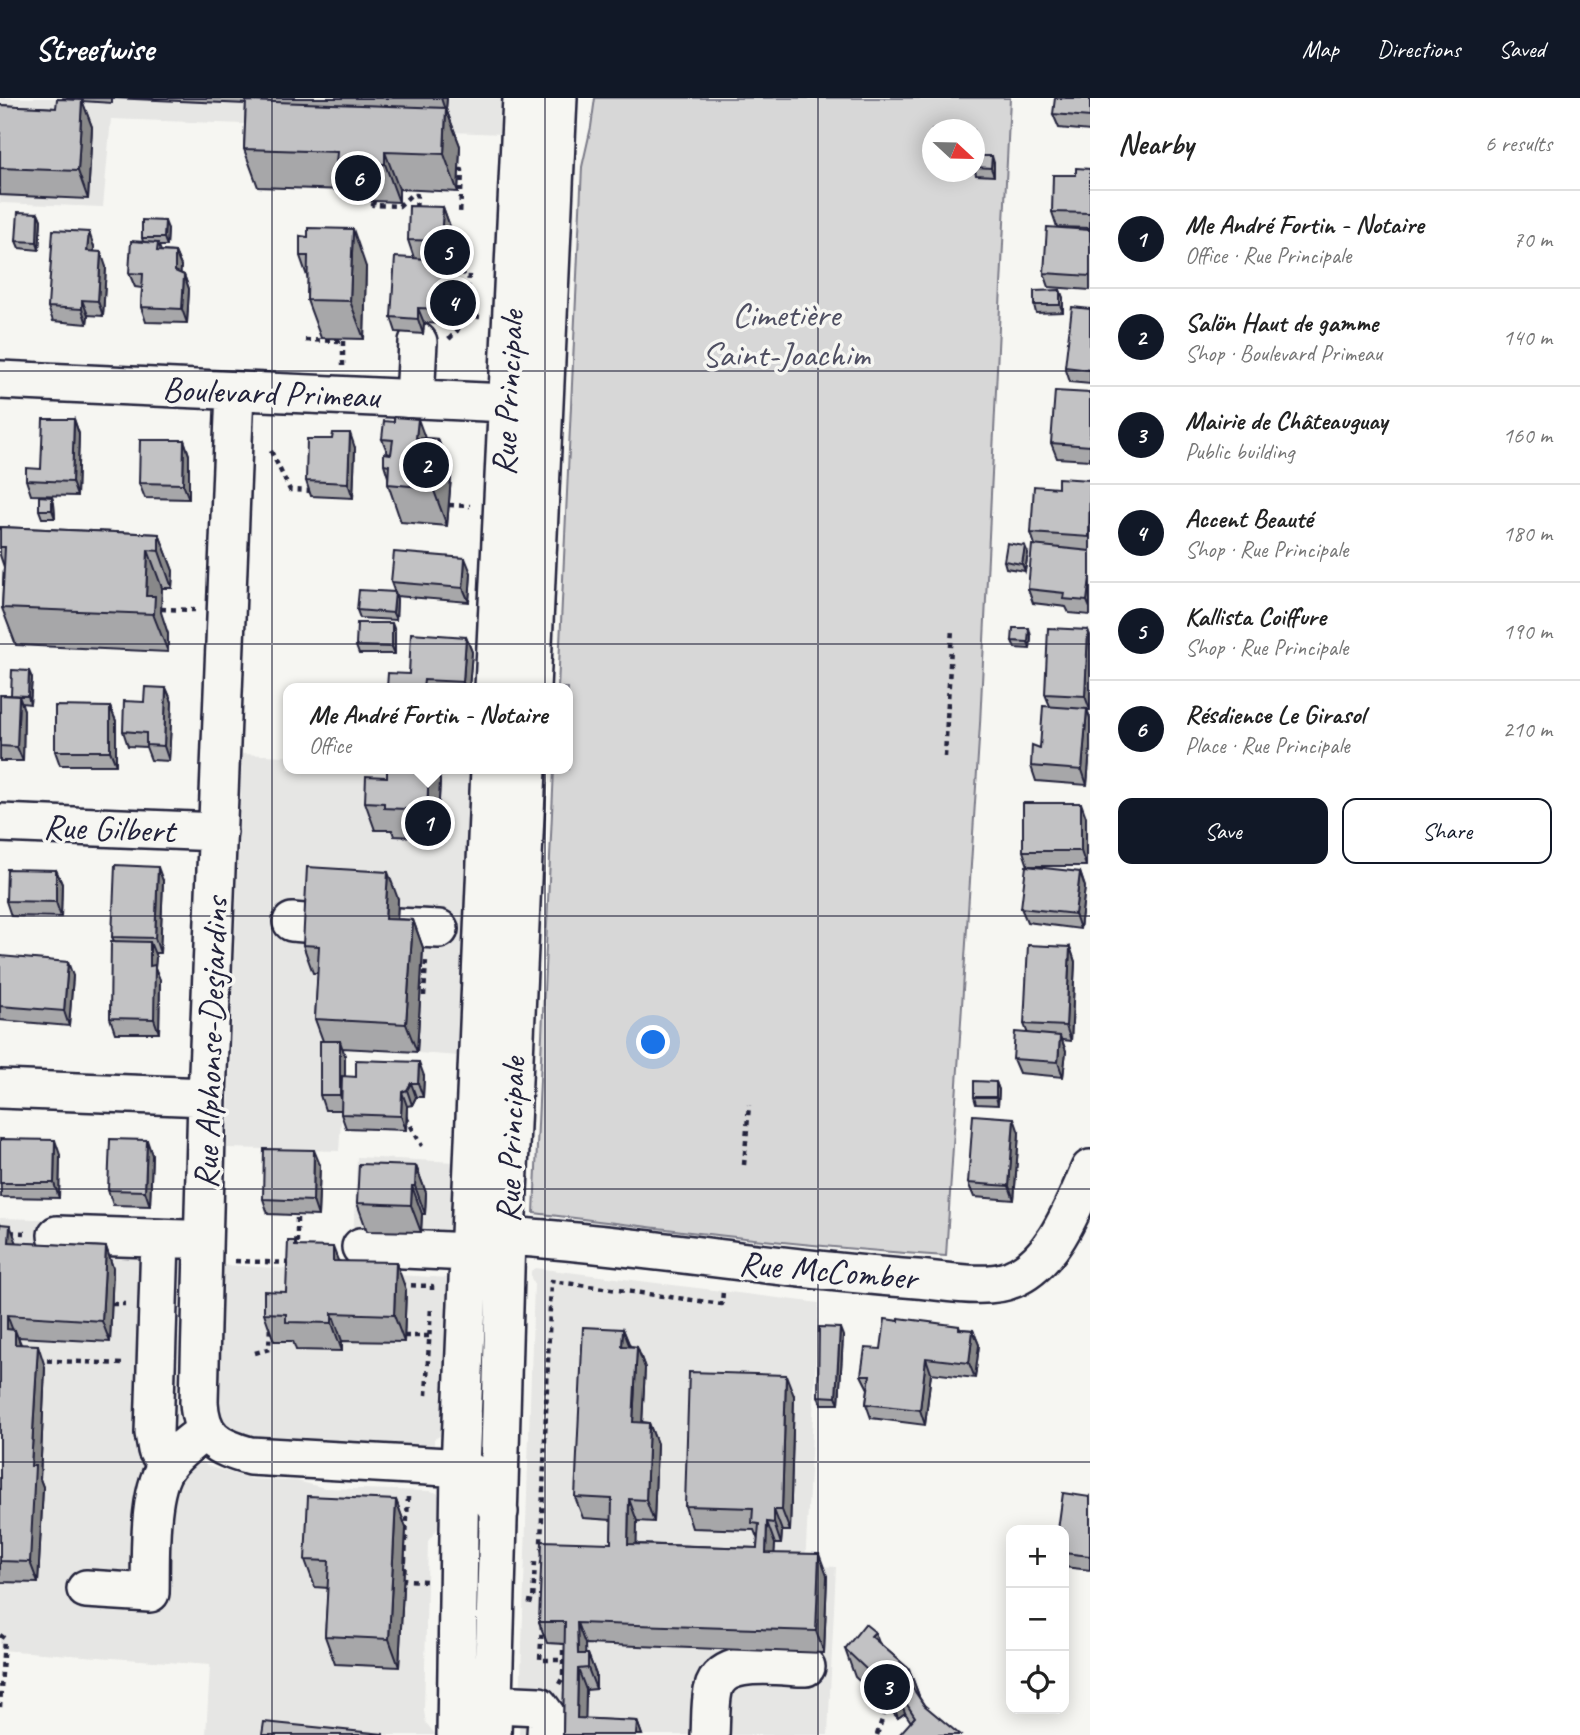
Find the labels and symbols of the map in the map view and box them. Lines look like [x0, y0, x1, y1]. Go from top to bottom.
north arrow [922, 119, 985, 182]
pin: 6 [335, 152, 381, 204]
pin: 5 [424, 226, 470, 278]
pin: 4 [430, 277, 476, 329]
park label: Cimetière Saint-Joachim [702, 292, 872, 377]
street label: Rue Principale [481, 307, 534, 477]
street label: Boulevard Primeau [162, 366, 382, 419]
pin: 2 [403, 439, 449, 491]
pin: 1 [405, 797, 451, 849]
street label: Rue Gilbert [43, 804, 179, 853]
street label: Rue Alphonse-Desjardins [183, 893, 238, 1190]
your location [636, 1025, 670, 1059]
street label: Rue Principale [485, 1054, 536, 1223]
street label: Rue McComber [737, 1240, 922, 1301]
pin: 3 [864, 1661, 910, 1713]

